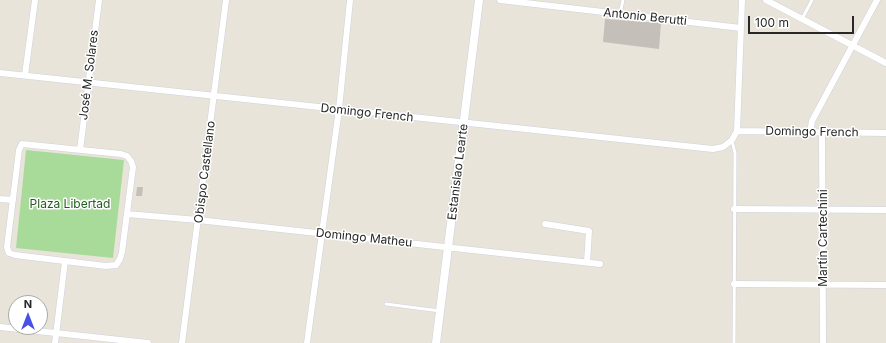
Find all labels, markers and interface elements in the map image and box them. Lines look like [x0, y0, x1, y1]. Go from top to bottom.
street label: Antonio Berutti [603, 5, 687, 29]
scale bar [750, 8, 856, 34]
text: 100 m [755, 15, 789, 30]
street label: José M. Solares [76, 29, 102, 121]
street label: Domingo French [320, 101, 414, 125]
street label: Obispo Castellano [192, 120, 218, 224]
street label: Estanislao Learte [445, 123, 471, 221]
street label: Domingo French [765, 124, 859, 140]
street label: Martín Cartechini [816, 189, 830, 287]
park label: Plaza Libertad [30, 197, 110, 211]
street label: Domingo Matheu [315, 226, 413, 250]
north arrow [8, 295, 48, 335]
text: N [24, 297, 32, 311]

